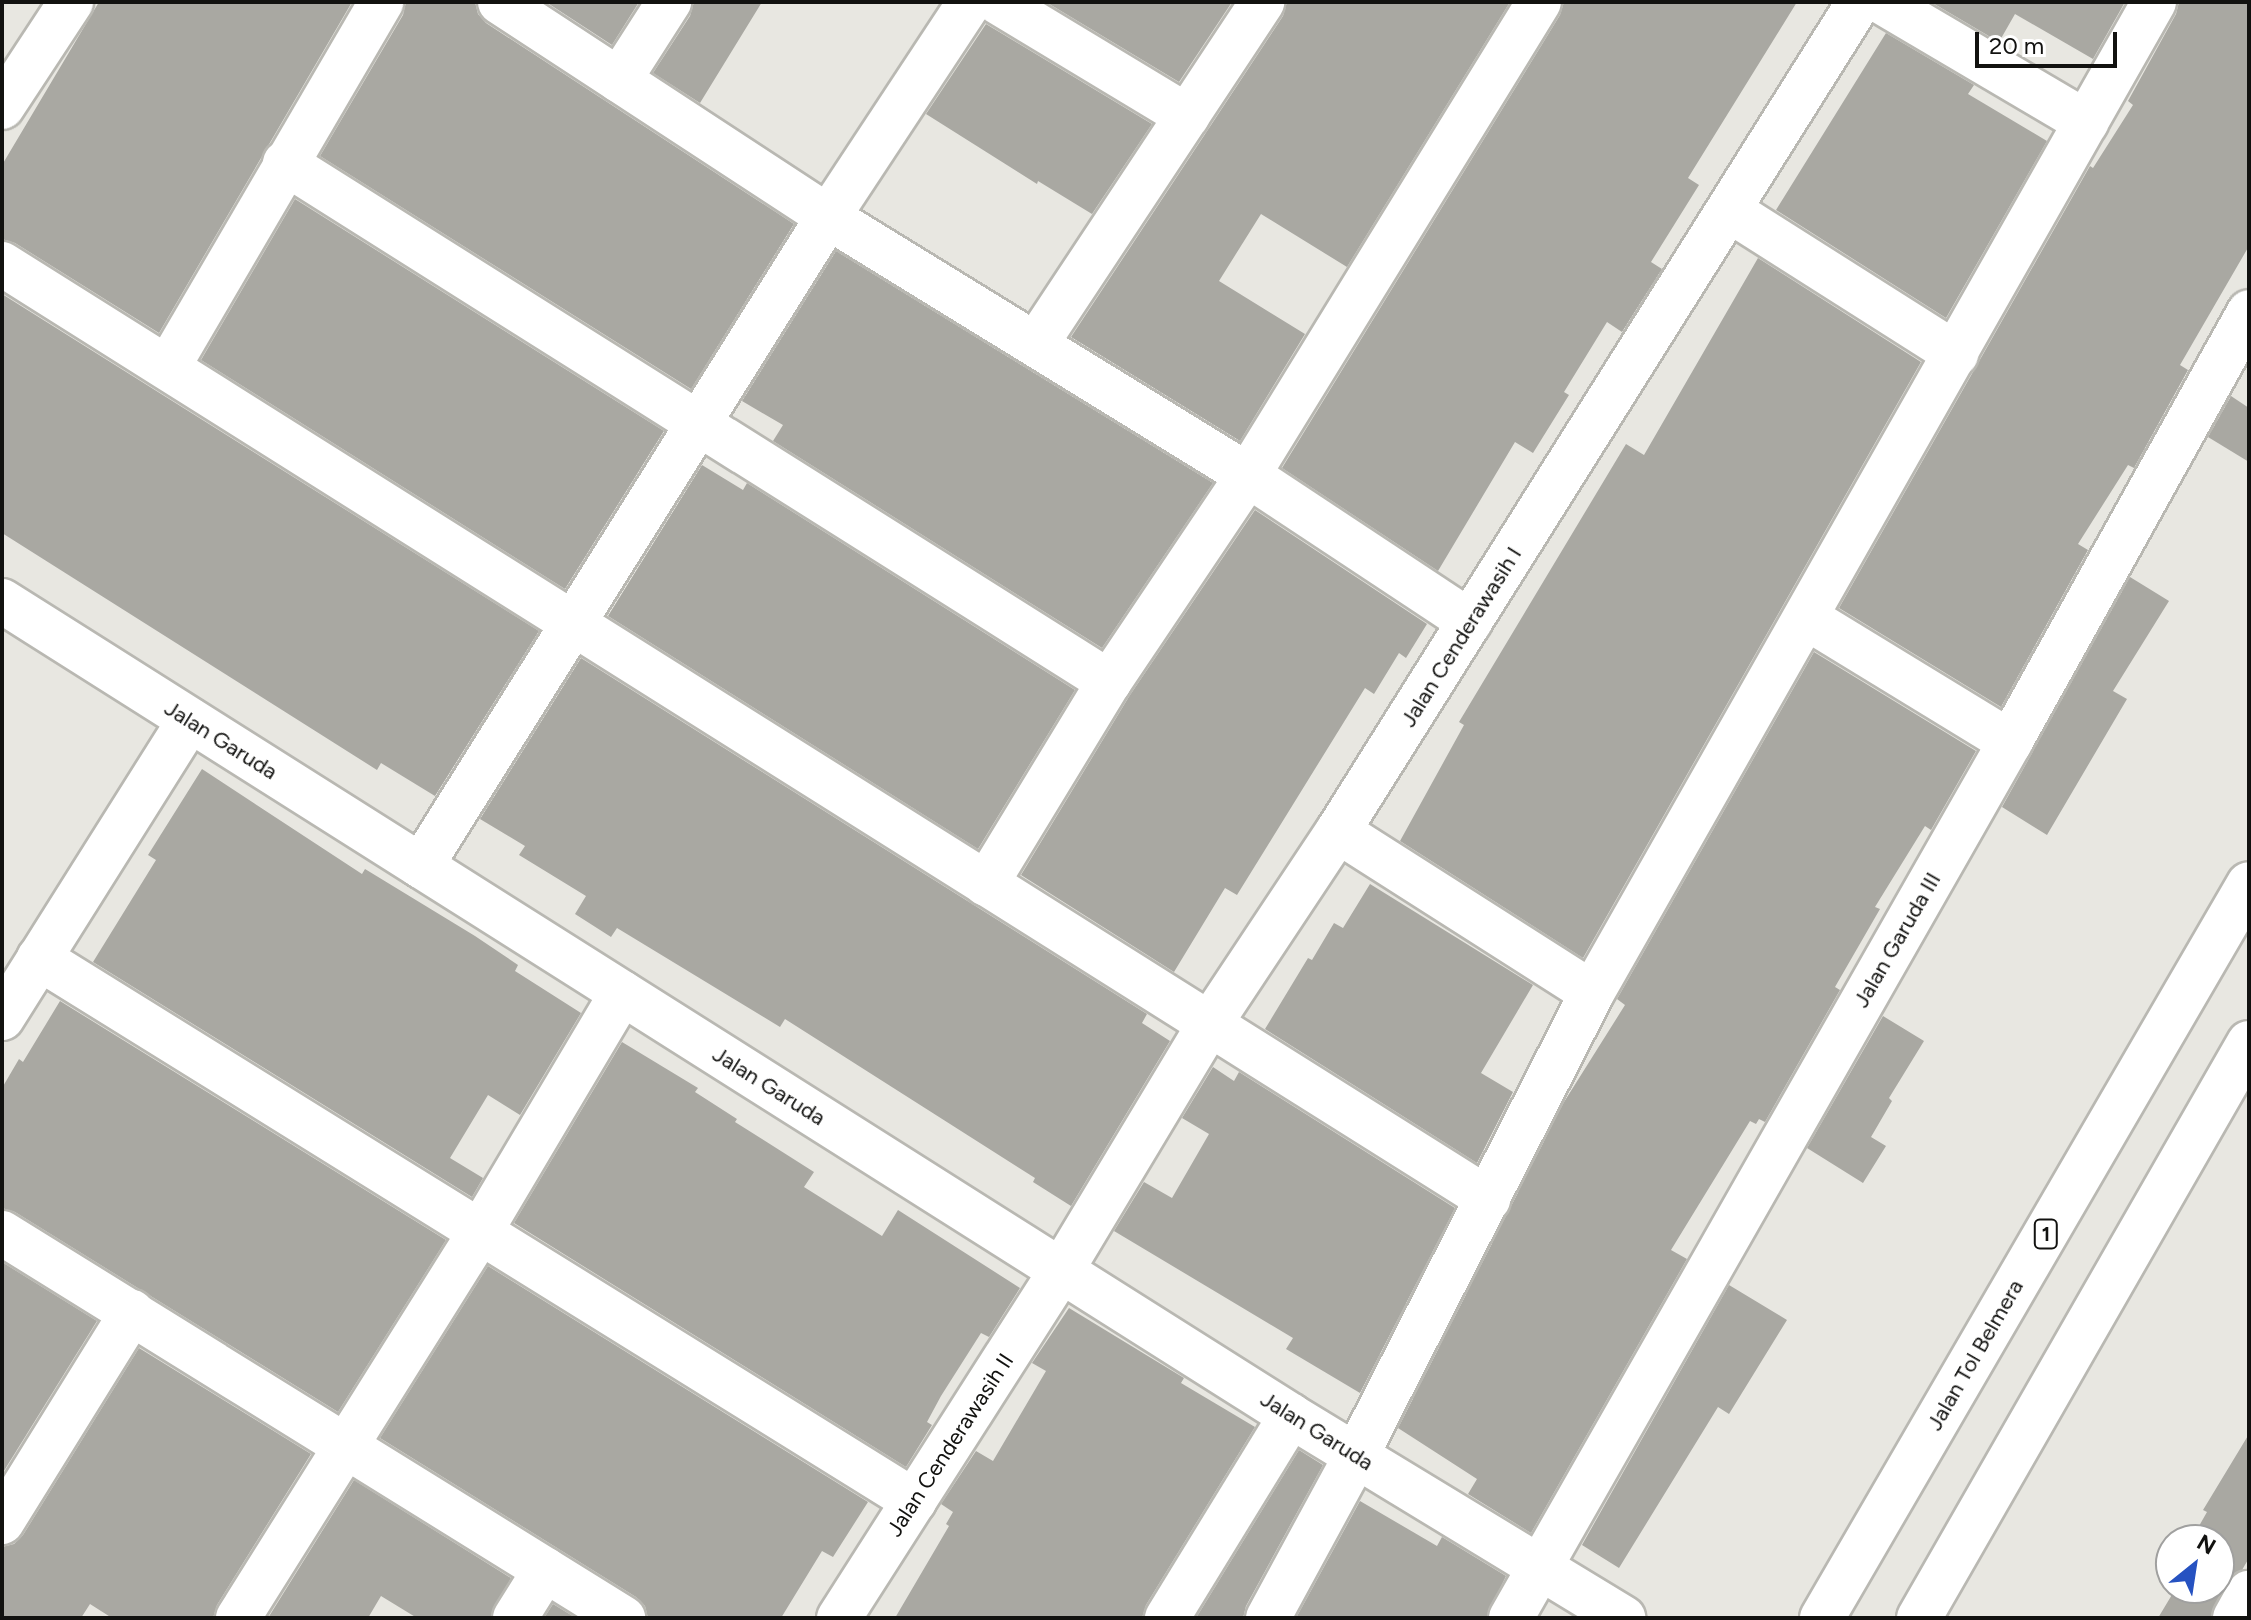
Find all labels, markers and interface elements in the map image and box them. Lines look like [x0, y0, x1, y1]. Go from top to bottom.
scale bar [1979, 16, 2121, 66]
text: 20 m [1989, 31, 2044, 60]
street label: Jalan Cenderawasih I [1395, 542, 1527, 732]
street label: Jalan Garuda [160, 695, 282, 785]
street label: Jalan Garuda III [1848, 868, 1946, 1012]
street label: Jalan Garuda [708, 1041, 830, 1131]
road number: 1 [2032, 1218, 2060, 1250]
street label: Jalan Tol Belmera [1921, 1275, 2029, 1435]
street label: Jalan Cenderawasih II [881, 1348, 1019, 1542]
street label: Jalan Garuda [1256, 1386, 1378, 1476]
north arrow [2155, 1524, 2235, 1604]
text: N [2192, 1529, 2220, 1560]

